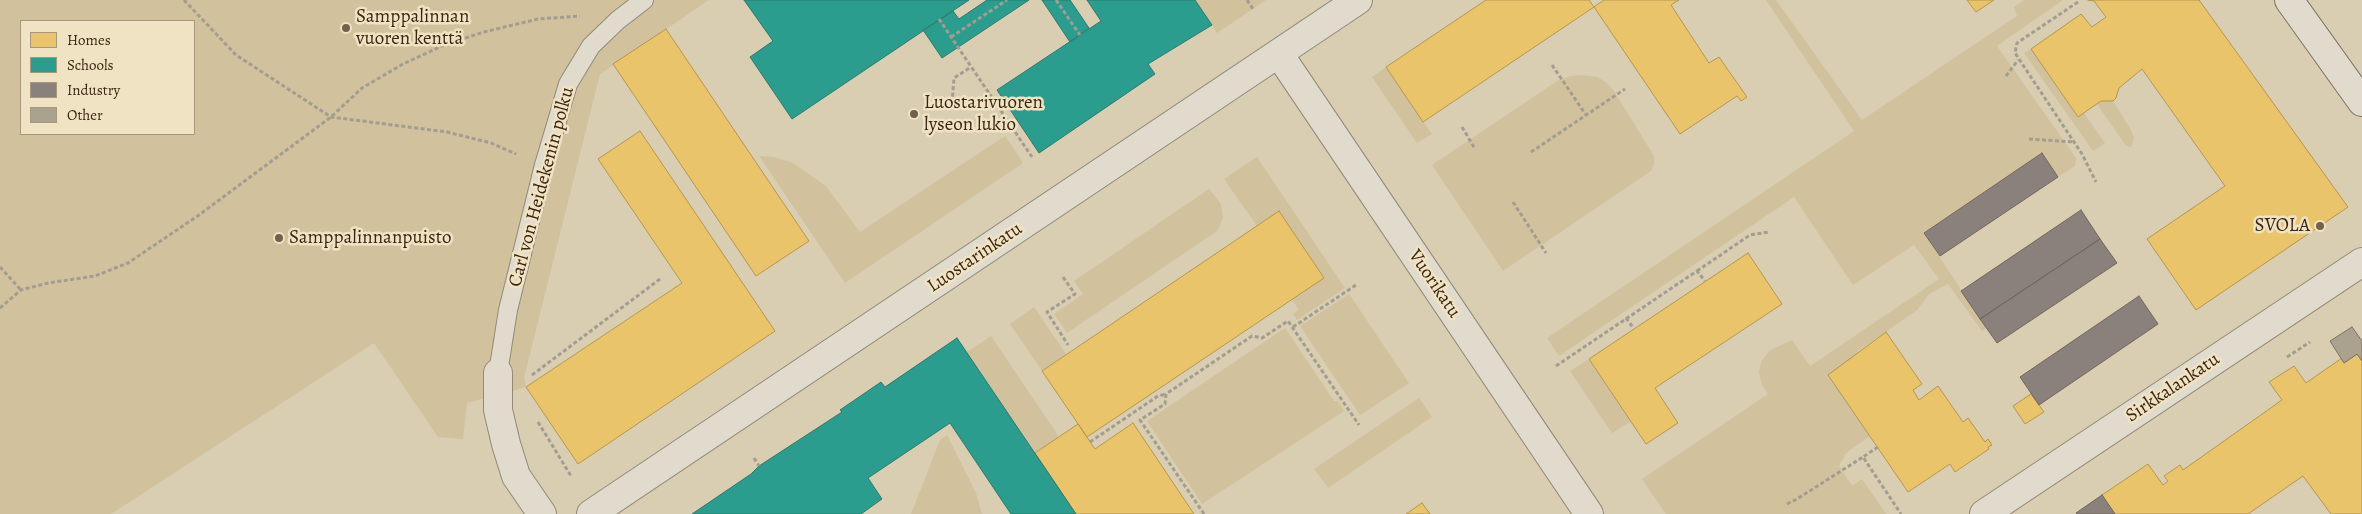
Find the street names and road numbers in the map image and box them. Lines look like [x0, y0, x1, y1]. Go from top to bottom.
street label: Carl von Heidekenin polku [504, 85, 580, 289]
street label: Luostarinkatu [923, 218, 1027, 298]
street label: Vuorikatu [1403, 245, 1465, 323]
street label: Sirkkalankatu [2122, 348, 2224, 428]

